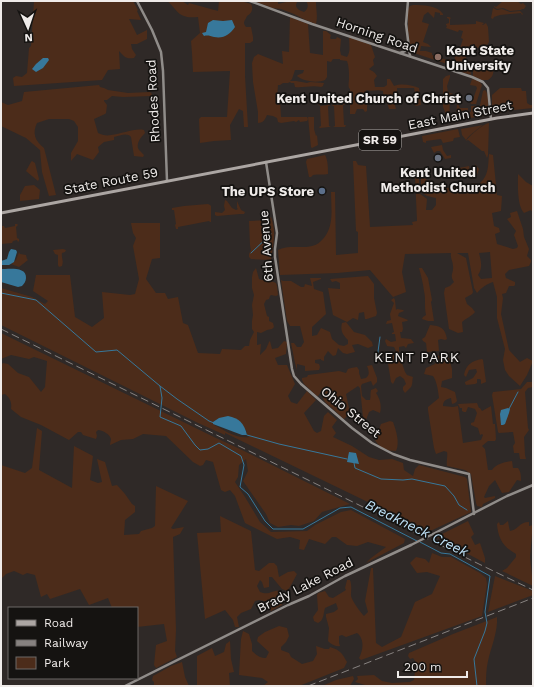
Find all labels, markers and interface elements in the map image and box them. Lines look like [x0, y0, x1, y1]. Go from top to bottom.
north arrow [8, 8, 48, 48]
street label: Horning Road [334, 14, 420, 56]
text: N [24, 31, 33, 44]
place label: Kent State University [446, 43, 515, 73]
marker: Kent State University [433, 52, 443, 62]
street label: Rhodes Road [143, 59, 163, 143]
place label: Kent United Church of Christ [276, 91, 461, 106]
marker: Kent United Church of Christ [464, 93, 474, 103]
street label: East Main Street [407, 97, 514, 132]
road number: SR 59 [359, 130, 401, 150]
marker: Kent United Methodist Church [433, 153, 443, 163]
street label: State Route 59 [63, 165, 159, 197]
place label: Kent United Methodist Church [380, 165, 496, 195]
place label: The UPS Store [221, 184, 314, 199]
marker: The UPS Store [317, 186, 327, 196]
street label: 6th Avenue [256, 210, 276, 282]
district label: KENT PARK [374, 349, 460, 365]
street label: Ohio Street [318, 383, 384, 441]
water label: Breakneck Creek [363, 496, 471, 560]
street label: Brady Lake Road [254, 554, 356, 616]
legend [8, 607, 138, 679]
text: Road [44, 616, 73, 630]
text: Railway [44, 636, 89, 650]
scale bar [398, 653, 467, 679]
text: Park [44, 656, 70, 670]
text: 200 m [404, 660, 441, 674]

